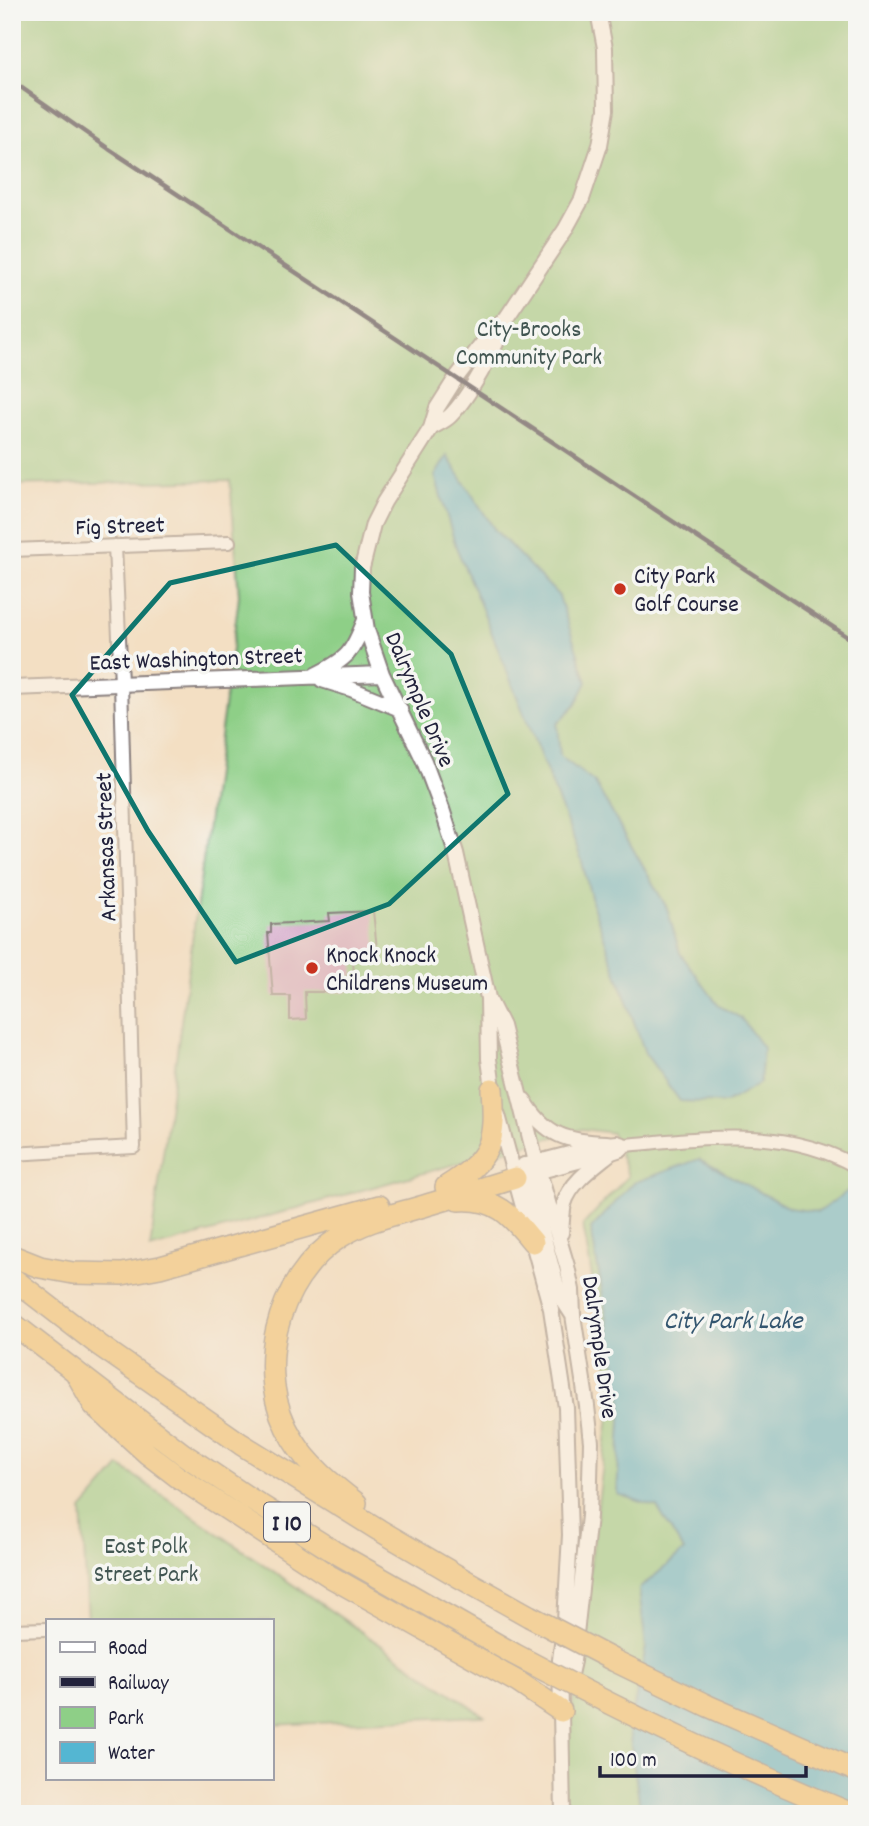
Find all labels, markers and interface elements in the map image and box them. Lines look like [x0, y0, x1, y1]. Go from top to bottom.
park label: City-Brooks Community Park [456, 314, 602, 376]
street label: Fig Street [75, 509, 166, 547]
place label: City Park Golf Course [634, 561, 739, 623]
marker: City Park Golf Course [612, 581, 628, 597]
street label: Dalrymple Drive [375, 627, 462, 773]
street label: East Washington Street [89, 640, 303, 682]
street label: Arkansas Street [88, 771, 128, 922]
place label: Knock Knock Childrens Museum [326, 940, 488, 1002]
marker: Knock Knock Childrens Museum [304, 960, 320, 976]
street label: Dalrymple Drive [571, 1274, 625, 1421]
water label: City Park Lake [664, 1304, 804, 1341]
road number: I 10 [264, 1502, 310, 1541]
park label: East Polk Street Park [94, 1531, 198, 1593]
legend [46, 1619, 273, 1780]
text: Road [108, 1635, 147, 1665]
text: Railway [108, 1670, 169, 1700]
text: Park [108, 1705, 144, 1735]
scale bar [600, 1735, 806, 1779]
text: Water [108, 1740, 155, 1770]
text: 100 m [610, 1747, 657, 1777]

